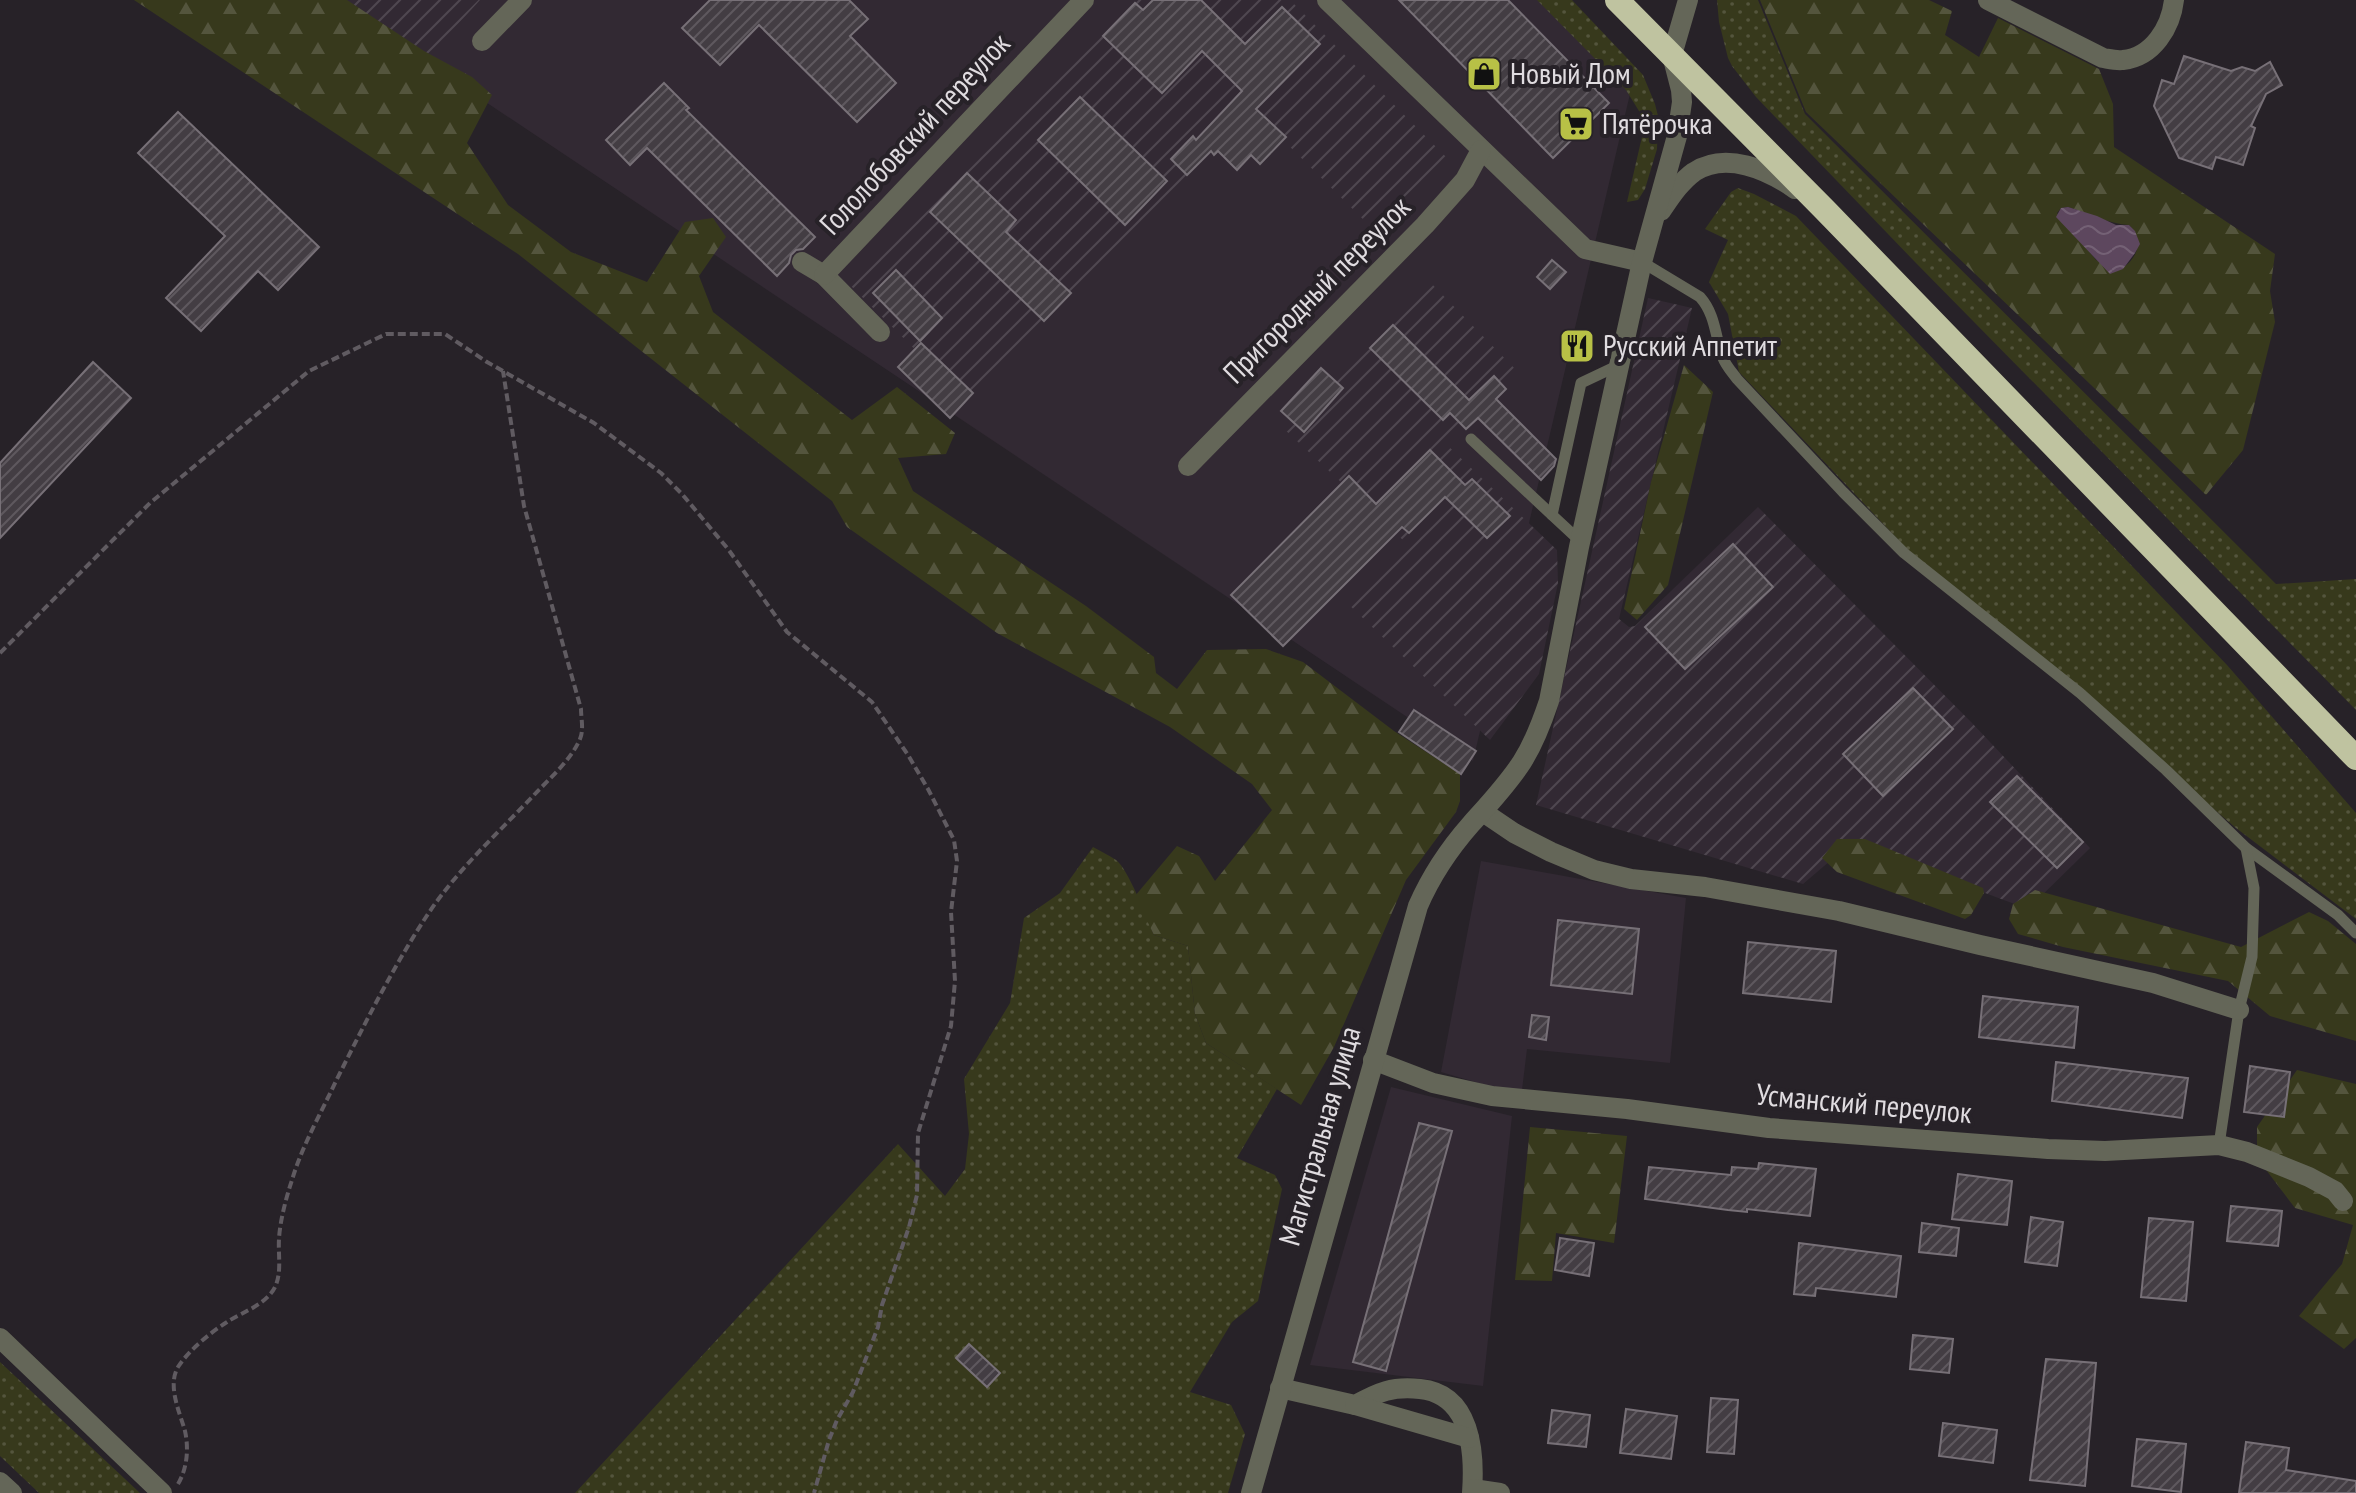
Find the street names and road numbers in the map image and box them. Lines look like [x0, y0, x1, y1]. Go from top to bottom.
street label: Гололобовский переулок [810, 23, 1018, 242]
street label: Пригородный переулок [1214, 187, 1418, 391]
street label: Магистральная улица [1269, 1022, 1368, 1250]
street label: Усманский переулок [1755, 1074, 1974, 1131]

